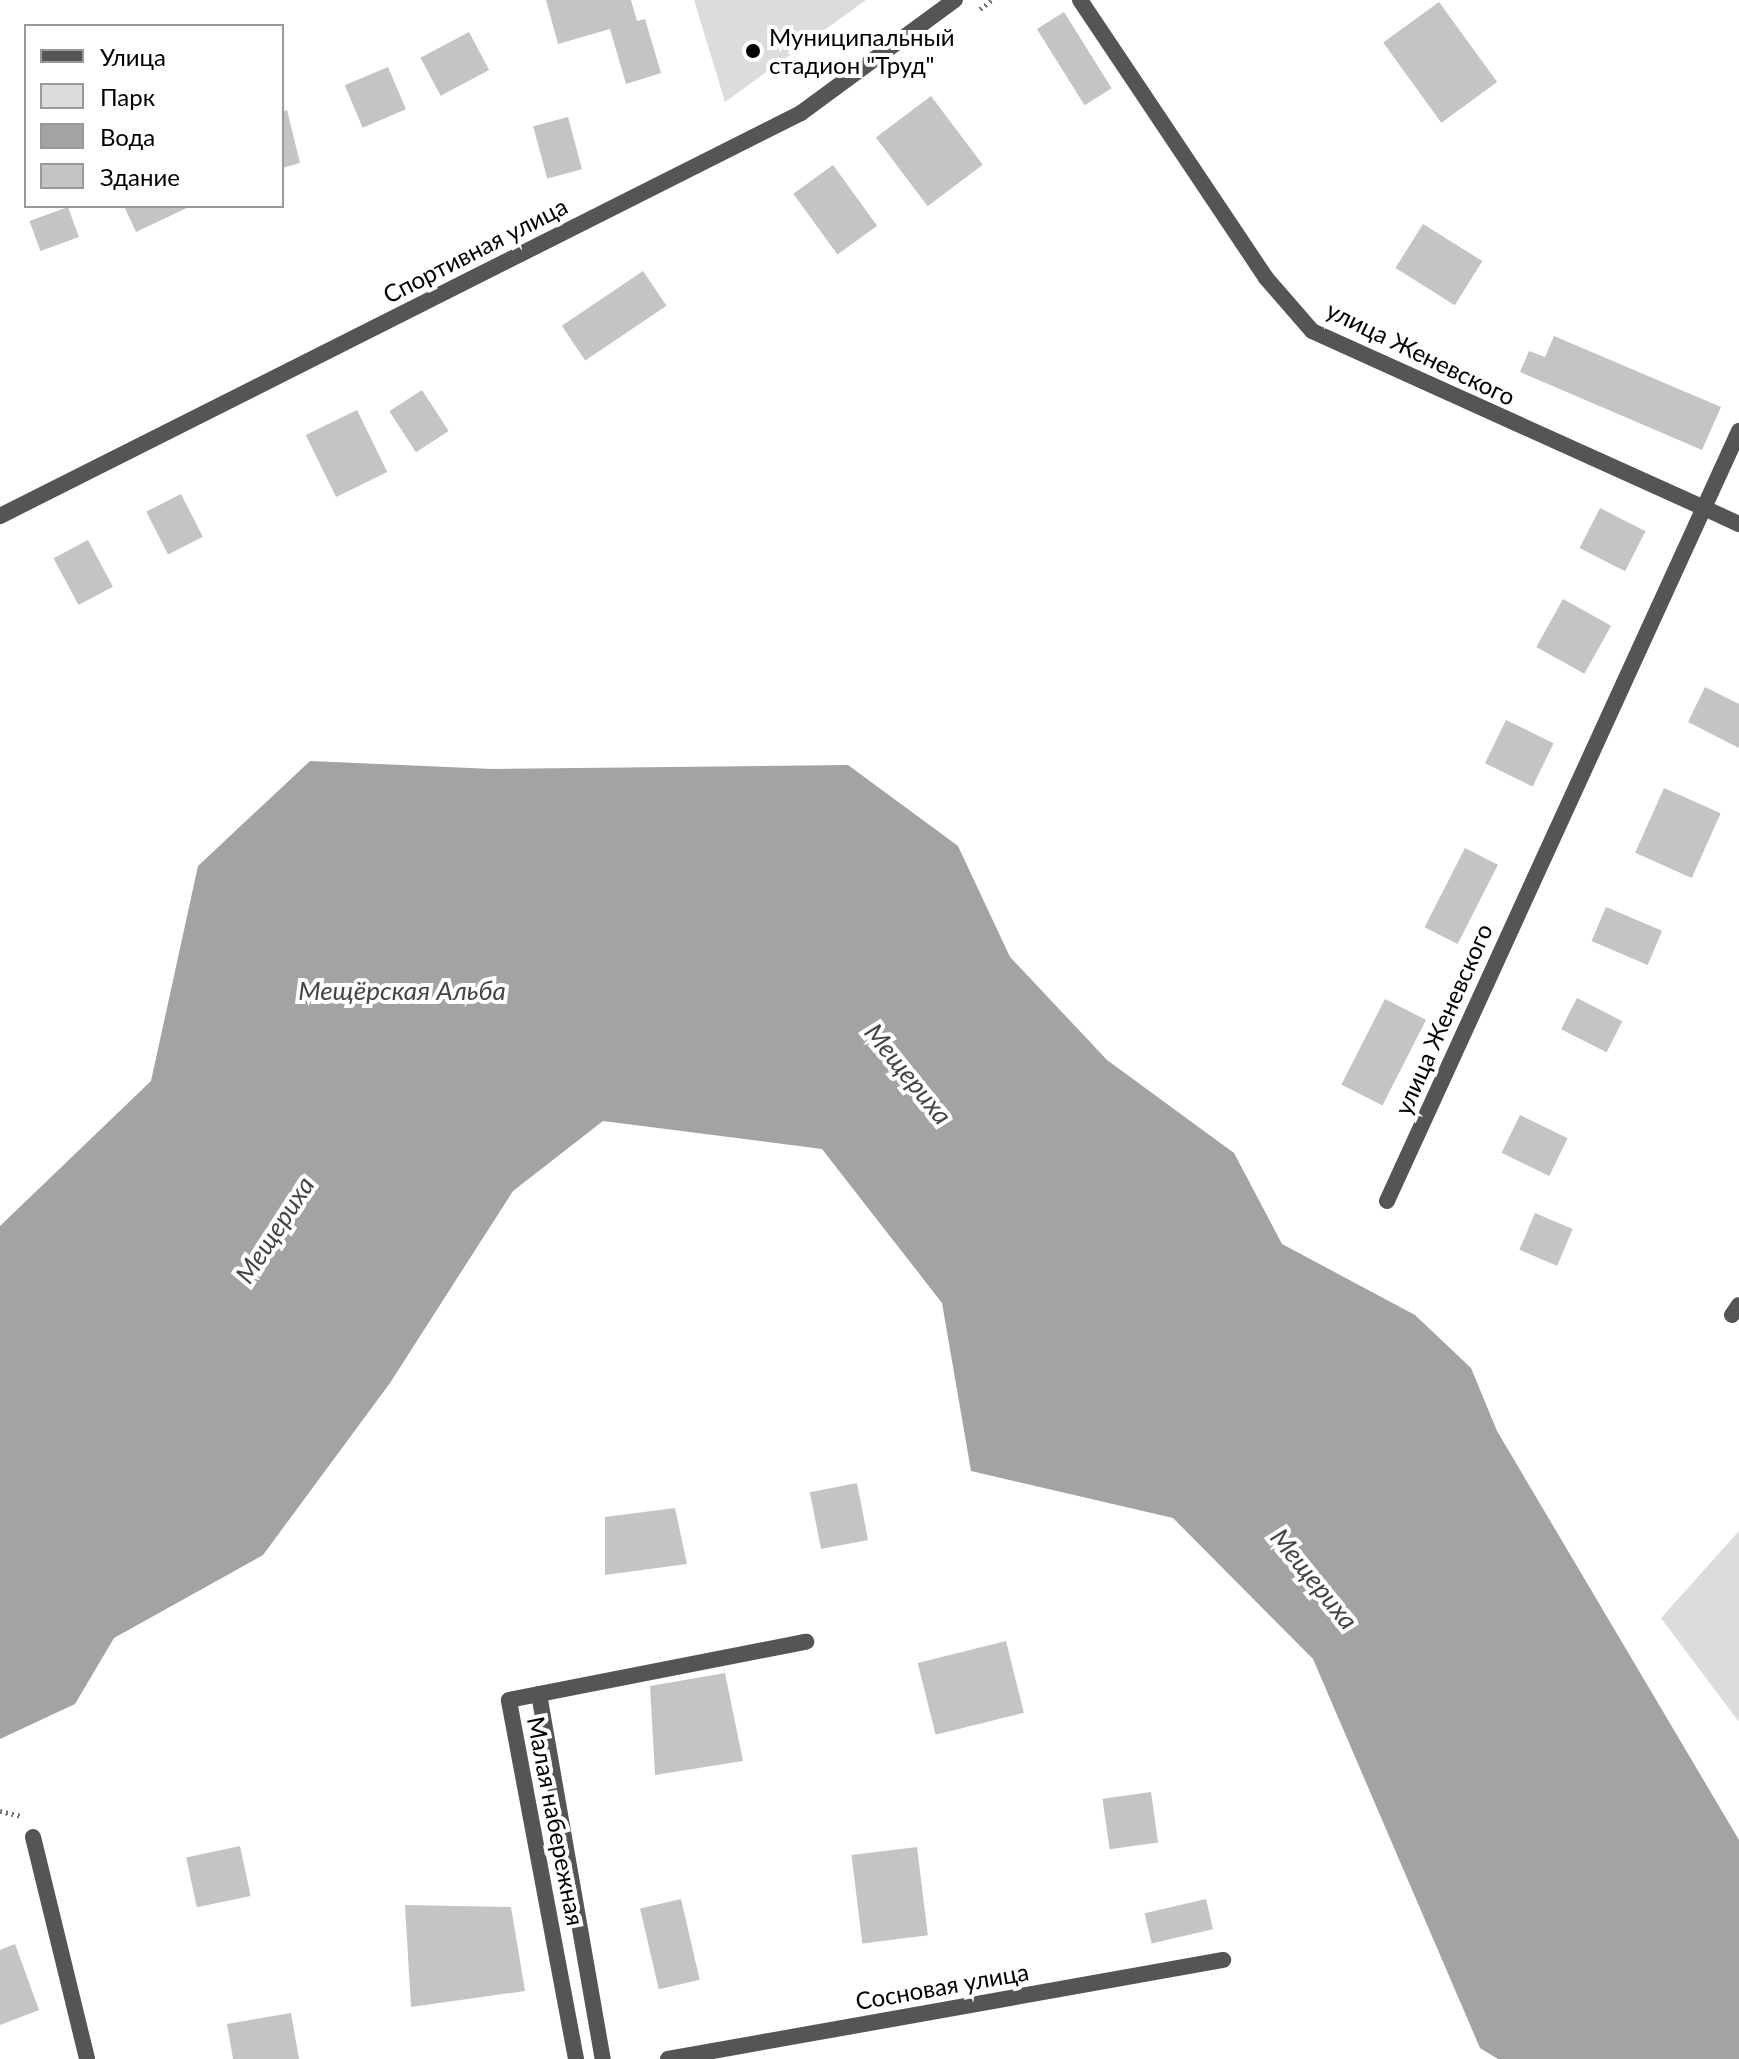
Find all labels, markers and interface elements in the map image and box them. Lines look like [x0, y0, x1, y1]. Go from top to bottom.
place label: Муниципальный стадион "Труд" [769, 23, 955, 79]
legend [24, 24, 284, 208]
text: Улица [100, 42, 166, 71]
marker: Муниципальный стадион "Труд" [744, 42, 762, 60]
text: Парк [100, 82, 155, 111]
text: Вода [100, 122, 155, 151]
text: Здание [100, 162, 180, 191]
street label: Спортивная улица [378, 191, 572, 309]
street label: улица Женевского [1322, 295, 1520, 411]
street label: улица Женевского [1388, 919, 1498, 1119]
water label: Мещёрская Альба [298, 975, 506, 1007]
water label: Мещериха [858, 1017, 958, 1131]
water label: Мещериха [229, 1171, 321, 1289]
water label: Мещериха [1264, 1522, 1364, 1636]
street label: Малая набережная [522, 1714, 590, 1928]
street label: Сосновая улица [853, 1957, 1031, 2015]

